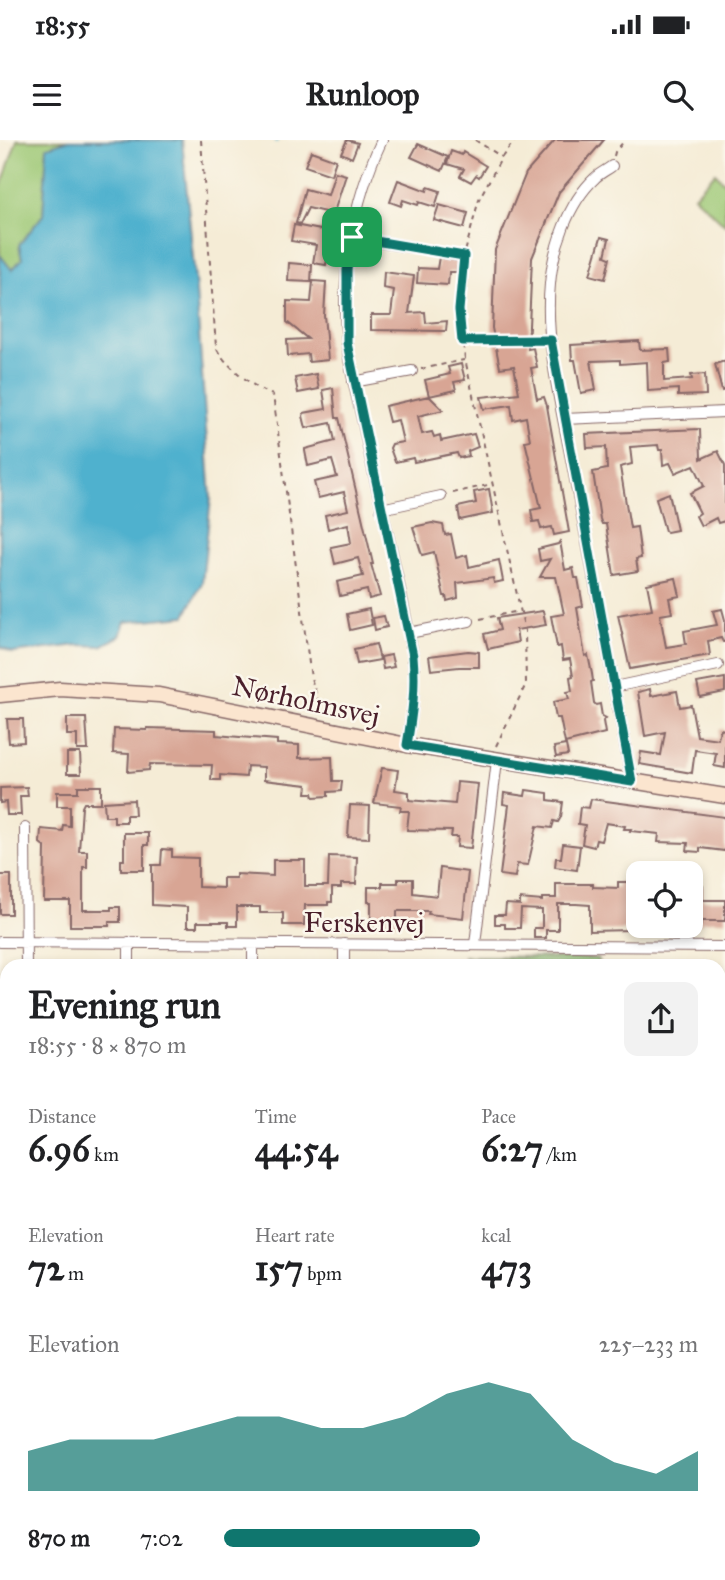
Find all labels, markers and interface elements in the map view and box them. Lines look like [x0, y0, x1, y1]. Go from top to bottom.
text: 18:55 [35, 9, 90, 41]
text: Runloop [306, 75, 419, 114]
icon: menu [28, 76, 66, 114]
icon: search [659, 76, 697, 114]
pin [322, 207, 382, 267]
icon: arrive [333, 218, 371, 256]
street label: Nørholmsvej [229, 668, 383, 733]
map controls [626, 861, 703, 938]
button: locate [626, 861, 703, 938]
street label: Ferskenvej [304, 905, 424, 940]
text: Evening run [28, 982, 221, 1028]
button: share [624, 982, 698, 1056]
text: 18:55 · 8 × 870 m [28, 1031, 186, 1059]
text: Distance [28, 1105, 96, 1128]
text: Time [255, 1105, 297, 1128]
text: Pace [481, 1105, 516, 1128]
text: 6.96 [28, 1128, 90, 1171]
text: 44:54 [255, 1128, 337, 1171]
text: 6:27 [481, 1128, 543, 1171]
text: km [90, 1143, 119, 1166]
text: /km [543, 1143, 577, 1166]
text: Elevation [28, 1224, 103, 1247]
text: Heart rate [255, 1224, 335, 1247]
text: kcal [481, 1224, 511, 1247]
text: 72 [28, 1247, 64, 1290]
text: 157 [255, 1247, 303, 1290]
text: 473 [481, 1247, 532, 1290]
text: m [64, 1262, 84, 1285]
text: bpm [303, 1262, 342, 1285]
text: Elevation [28, 1330, 119, 1358]
text: 225–233 m [599, 1330, 698, 1358]
text: 870 m [28, 1524, 90, 1552]
text: 7:02 [140, 1524, 183, 1552]

